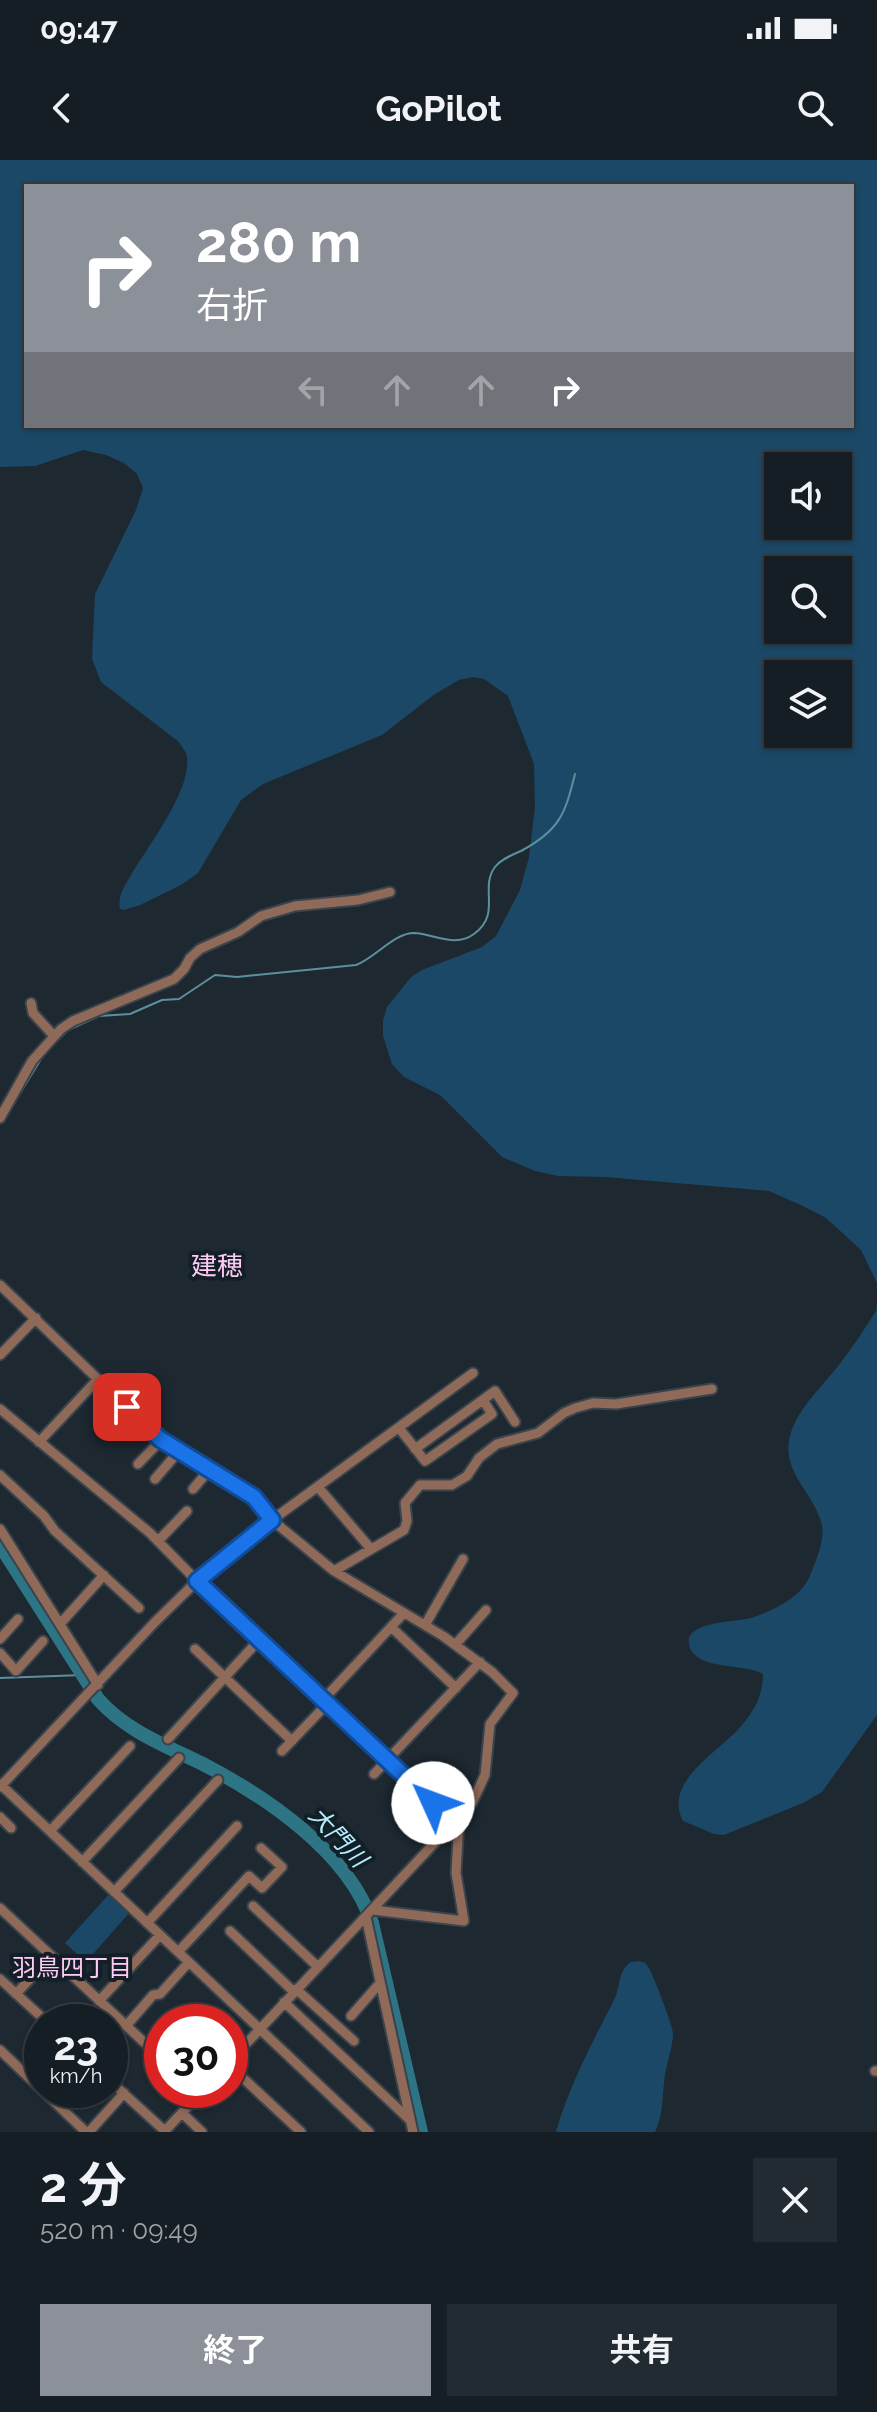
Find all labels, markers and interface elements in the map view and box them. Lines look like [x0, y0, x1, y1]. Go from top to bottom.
text: 09:47 [40, 11, 117, 46]
icon: back [40, 86, 84, 130]
icon: search [793, 86, 837, 130]
text: GoPilot [376, 87, 501, 129]
text: 280 m [196, 209, 361, 275]
icon: right [64, 216, 168, 320]
text: 右折 [196, 284, 268, 326]
icon: left [291, 368, 335, 412]
icon: ahead [375, 368, 419, 412]
icon: ahead [459, 368, 503, 412]
icon: right [543, 368, 587, 412]
map controls [764, 452, 852, 748]
button: sound [764, 452, 852, 540]
button: search [764, 556, 852, 644]
button: layers [764, 660, 852, 748]
district label: 建穂 [191, 1251, 243, 1281]
pin [93, 1373, 161, 1441]
icon: arrive [105, 1385, 149, 1429]
position arrow [391, 1761, 475, 1845]
water label: 大門川 [303, 1800, 376, 1875]
district label: 羽鳥四丁目 [12, 1953, 132, 1982]
speed limit sign: 30 [144, 2004, 248, 2108]
text: 23 [54, 2022, 98, 2069]
text: km/h [50, 2064, 102, 2088]
text: 2 分 [40, 2157, 127, 2213]
button: close [753, 2158, 837, 2242]
text: 520 m · 09:49 [40, 2215, 198, 2245]
button: 終了 [40, 2304, 431, 2396]
button: 共有 [447, 2304, 837, 2396]

